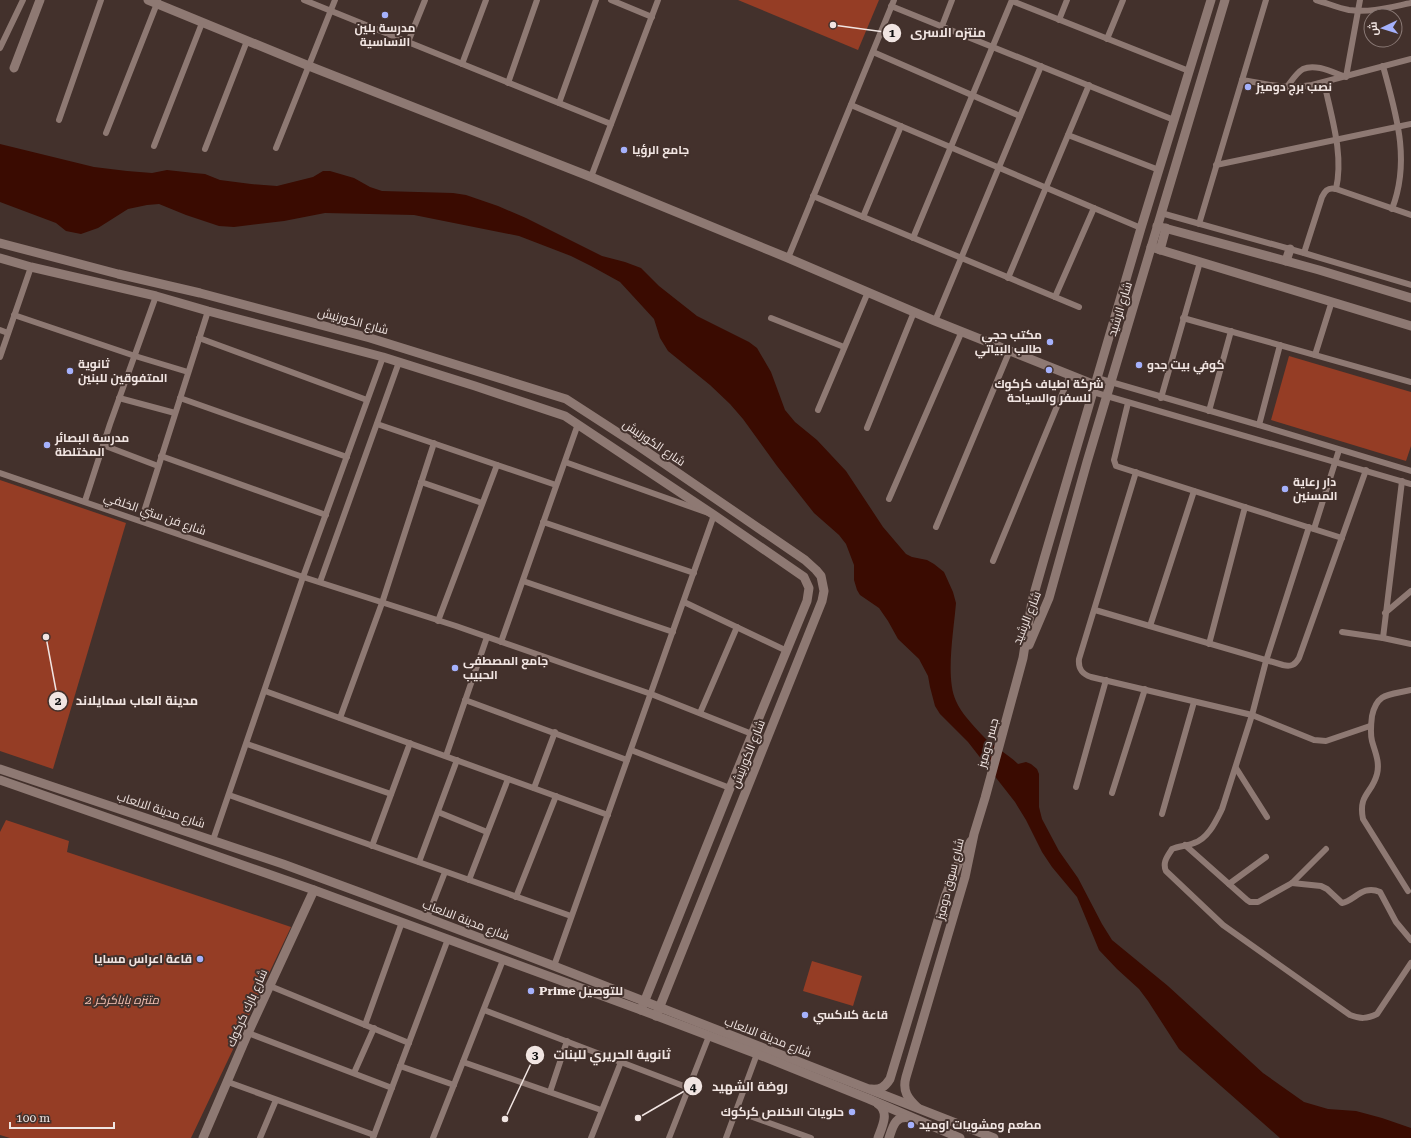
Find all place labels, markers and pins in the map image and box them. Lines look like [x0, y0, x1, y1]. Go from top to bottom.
marker: مدرسة بلين الاساسية [380, 10, 390, 20]
callout: منتزه الاسرى [882, 20, 993, 45]
place label: مدرسة بلين الاساسية [355, 21, 416, 49]
place label: نصب برج دوميز [1255, 80, 1332, 96]
marker: نصب برج دوميز [1243, 82, 1253, 92]
place label: جامع الرؤيا [632, 143, 689, 159]
marker: جامع الرؤيا [619, 145, 629, 155]
place label: مكتب حجي طالب البياتي [975, 328, 1042, 359]
marker: مكتب حجي طالب البياتي [1045, 337, 1055, 347]
place label: ثانوية المتفوقين للبنين [78, 357, 168, 386]
place label: كوفي بيت جدو [1147, 358, 1224, 375]
marker: كوفي بيت جدو [1134, 360, 1144, 370]
marker: شركة اطياف كركوك للسفر والسياحة [1044, 365, 1054, 375]
marker: ثانوية المتفوقين للبنين [65, 366, 75, 376]
place label: شركة اطياف كركوك للسفر والسياحة [994, 377, 1104, 406]
place label: مدرسة البصائر المختلطة [54, 431, 129, 459]
marker: مدرسة البصائر المختلطة [42, 440, 52, 450]
place label: دار رعاية المسنين [1293, 475, 1338, 504]
marker: دار رعاية المسنين [1280, 484, 1290, 494]
place label: جامع المصطفى الحبيب [463, 654, 548, 682]
marker: جامع المصطفى الحبيب [450, 663, 460, 673]
callout: مدينة العاب سمايلاند [48, 688, 206, 713]
place label: قاعة اعراس مسايا [94, 952, 192, 967]
marker: قاعة اعراس مسايا [195, 954, 205, 964]
place label: Prime للتوصيل [539, 984, 623, 999]
marker: Prime للتوصيل [526, 986, 536, 996]
place label: قاعة كلاكسي [813, 1008, 888, 1025]
marker: قاعة كلاكسي [800, 1010, 810, 1020]
callout: ثانوية الحريري للبنات [525, 1042, 679, 1067]
callout: روضة الشهيد [683, 1074, 796, 1099]
place label: حلويات الاخلاص كركوك [721, 1105, 844, 1120]
marker: حلويات الاخلاص كركوك [847, 1107, 857, 1117]
place label: مطعم ومشويات اوميد [919, 1118, 1042, 1133]
marker: مطعم ومشويات اوميد [906, 1120, 916, 1130]

